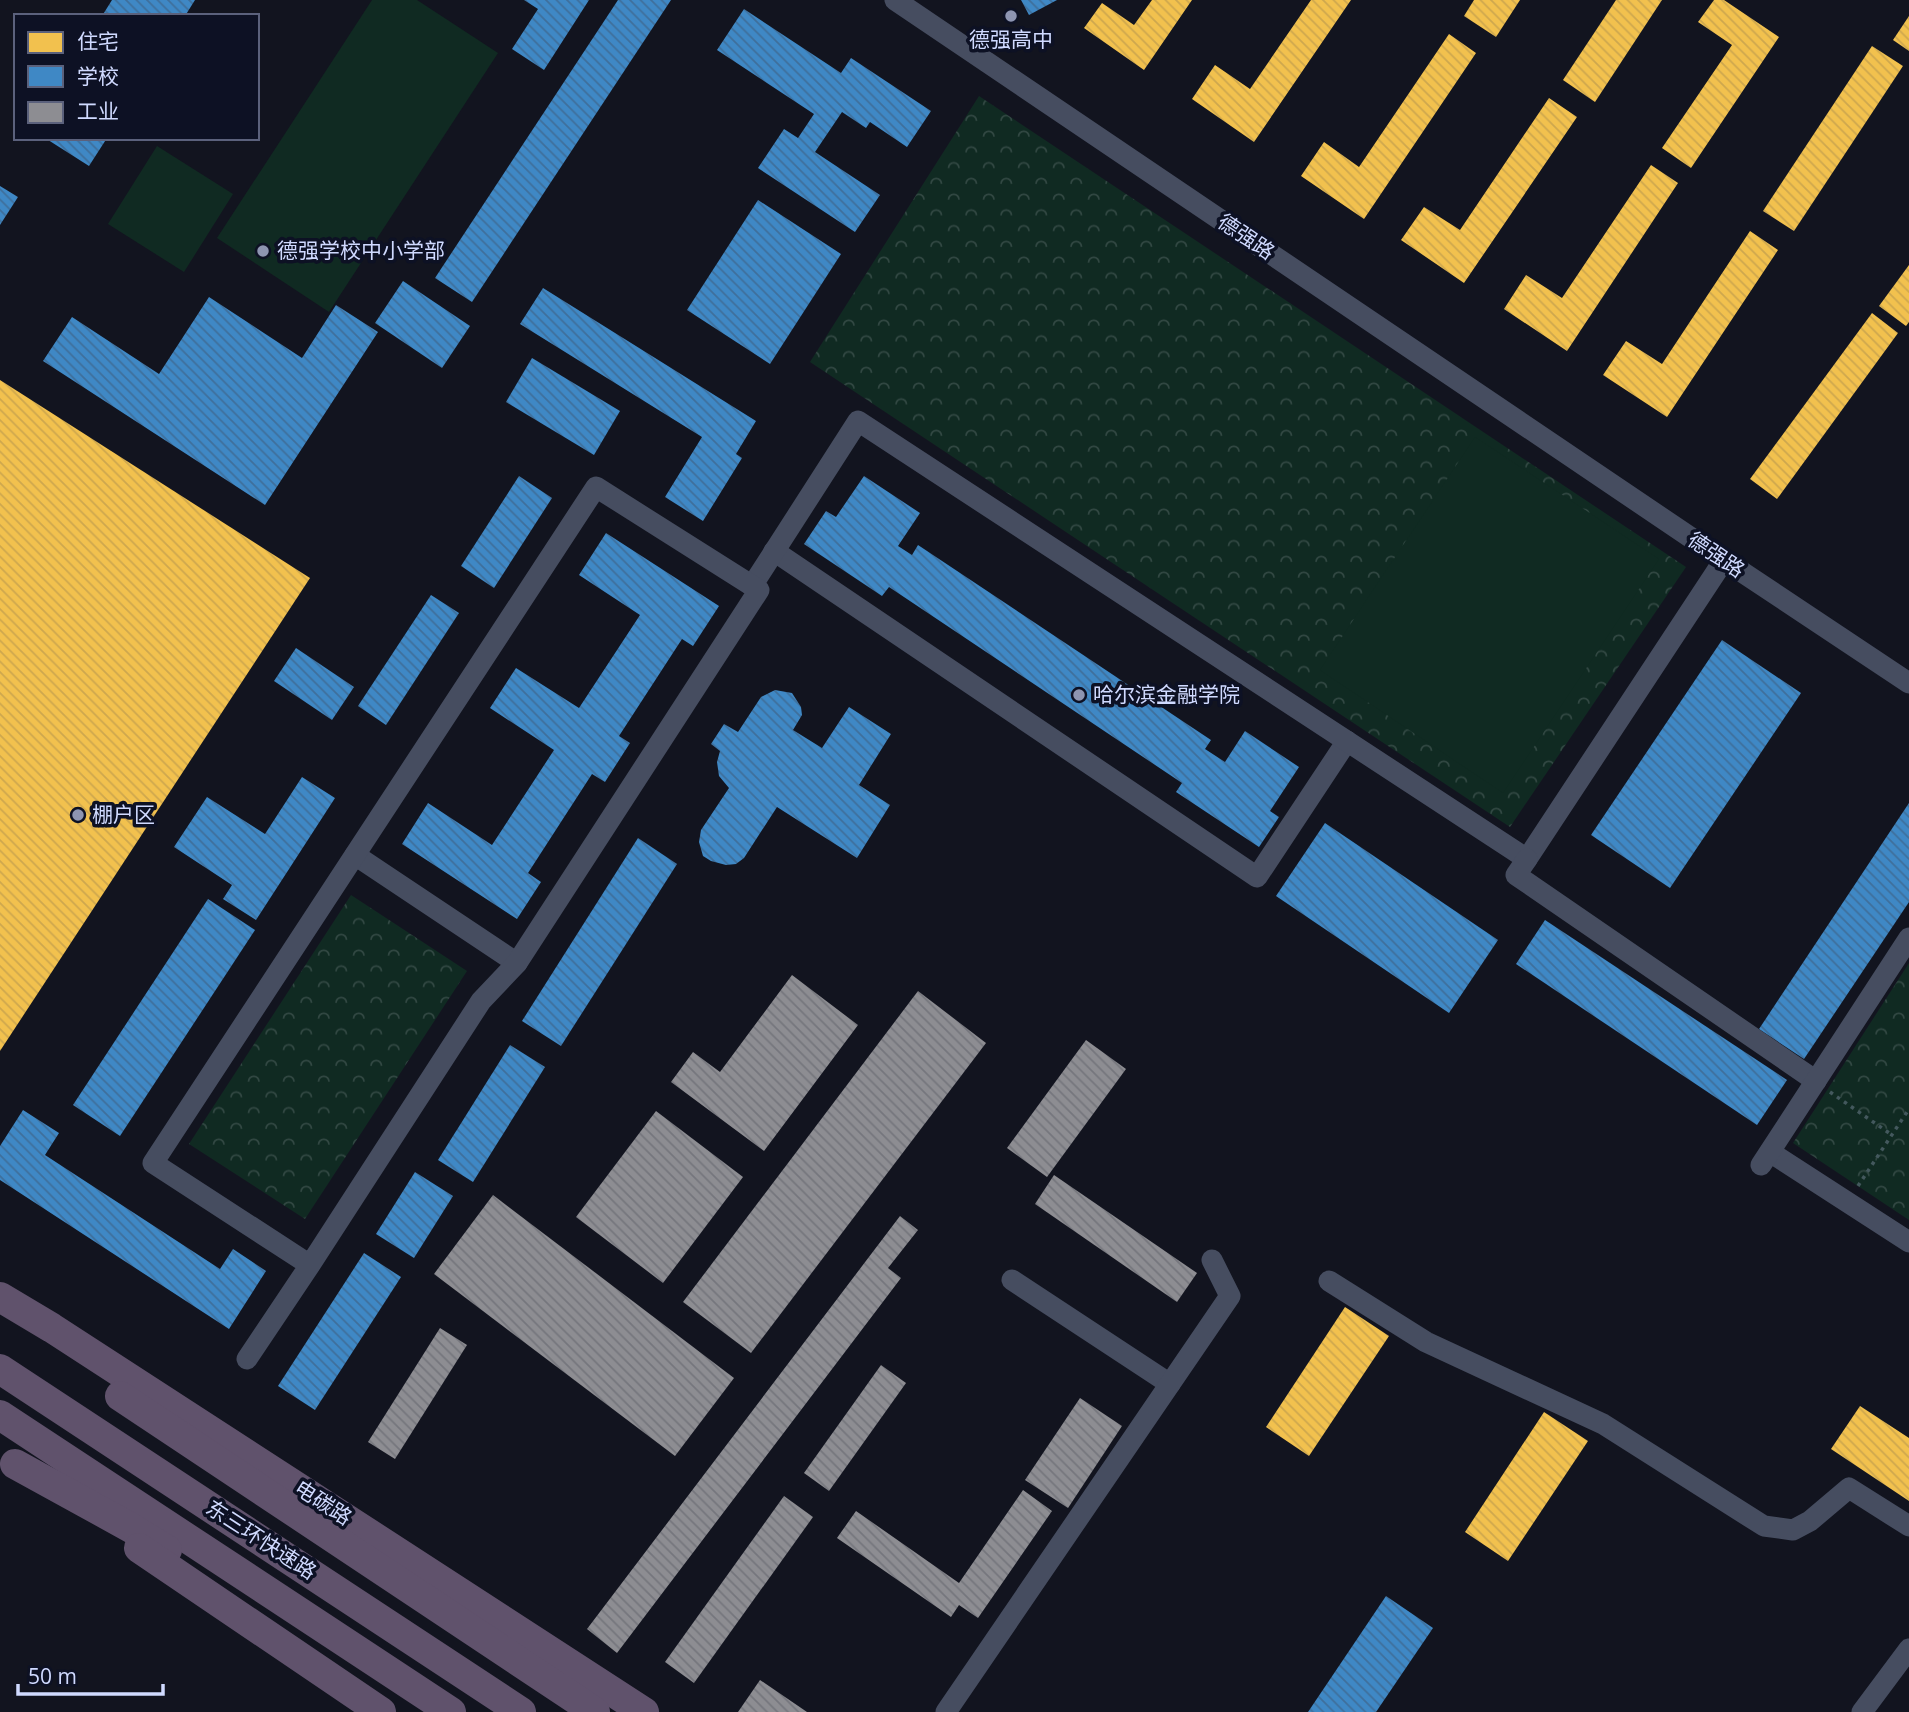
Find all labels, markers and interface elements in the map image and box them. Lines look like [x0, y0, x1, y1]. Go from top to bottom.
marker: 德强高中 [1003, 8, 1019, 24]
legend [14, 14, 259, 140]
place label: 德强高中 [969, 25, 1053, 53]
text: 住宅 [77, 27, 119, 55]
text: 学校 [77, 62, 119, 90]
text: 工业 [77, 97, 119, 125]
street label: 德强路 [1213, 207, 1281, 265]
place label: 德强学校中小学部 [277, 236, 445, 264]
marker: 德强学校中小学部 [255, 243, 271, 259]
street label: 德强路 [1683, 525, 1751, 583]
place label: 哈尔滨金融学院 [1093, 680, 1240, 708]
marker: 哈尔滨金融学院 [1071, 687, 1087, 703]
place label: 棚户区 [92, 800, 155, 828]
marker: 棚户区 [70, 807, 86, 823]
street label: 电碳路 [290, 1473, 358, 1531]
street label: 东三环快速路 [201, 1493, 322, 1585]
scale bar [18, 1652, 163, 1696]
text: 50 m [28, 1662, 77, 1690]

